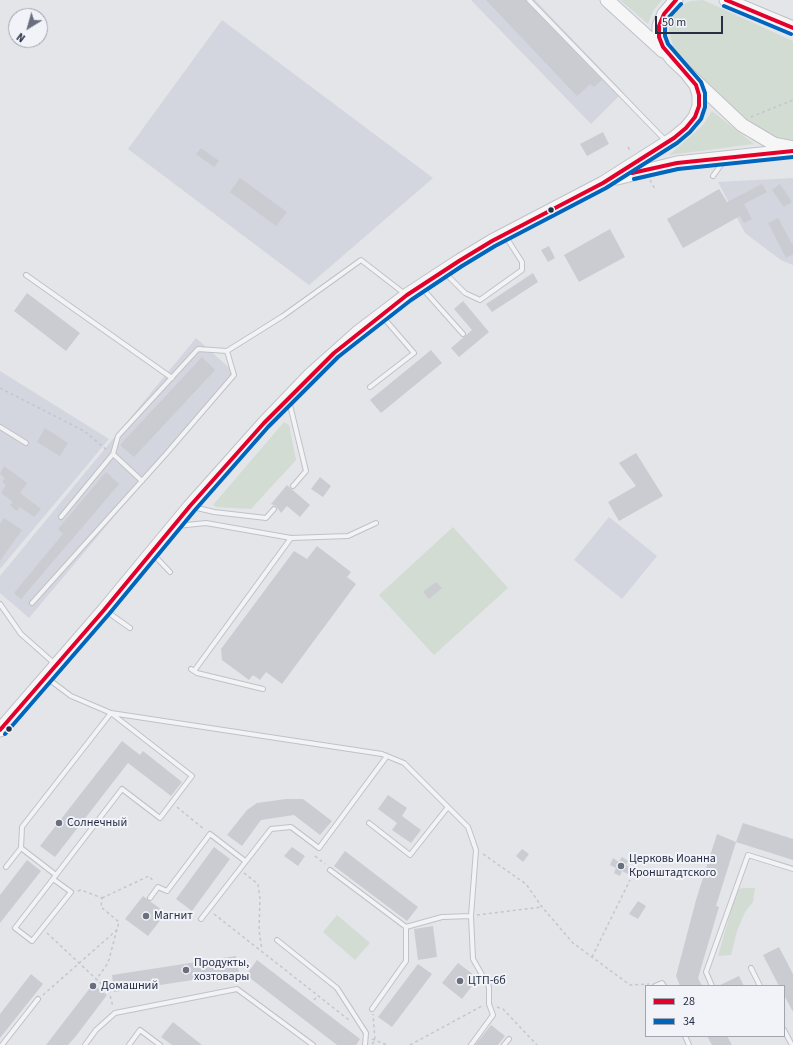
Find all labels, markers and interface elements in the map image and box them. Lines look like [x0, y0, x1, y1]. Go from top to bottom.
north arrow [8, 8, 48, 48]
scale bar [657, 8, 725, 34]
text: 50 m [662, 14, 686, 31]
text: N [14, 29, 29, 45]
unlabelled marker [546, 205, 556, 215]
unlabelled marker [4, 724, 14, 734]
place label: Солнечный [67, 816, 127, 830]
marker: Солнечный [54, 818, 64, 828]
place label: Церковь Иоанна Кронштадтского [629, 852, 716, 880]
marker: Церковь Иоанна Кронштадтского [616, 861, 626, 871]
place label: Магнит [154, 909, 193, 923]
marker: Магнит [141, 911, 151, 921]
place label: Продукты, хозтовары [194, 956, 249, 984]
marker: Продукты, хозтовары [181, 965, 191, 975]
place label: ЦТП-6б [468, 974, 506, 988]
marker: ЦТП-6б [455, 976, 465, 986]
place label: Домашний [101, 979, 158, 993]
marker: Домашний [88, 981, 98, 991]
legend [645, 985, 785, 1037]
text: 28 [683, 993, 695, 1010]
text: 34 [683, 1013, 695, 1030]

